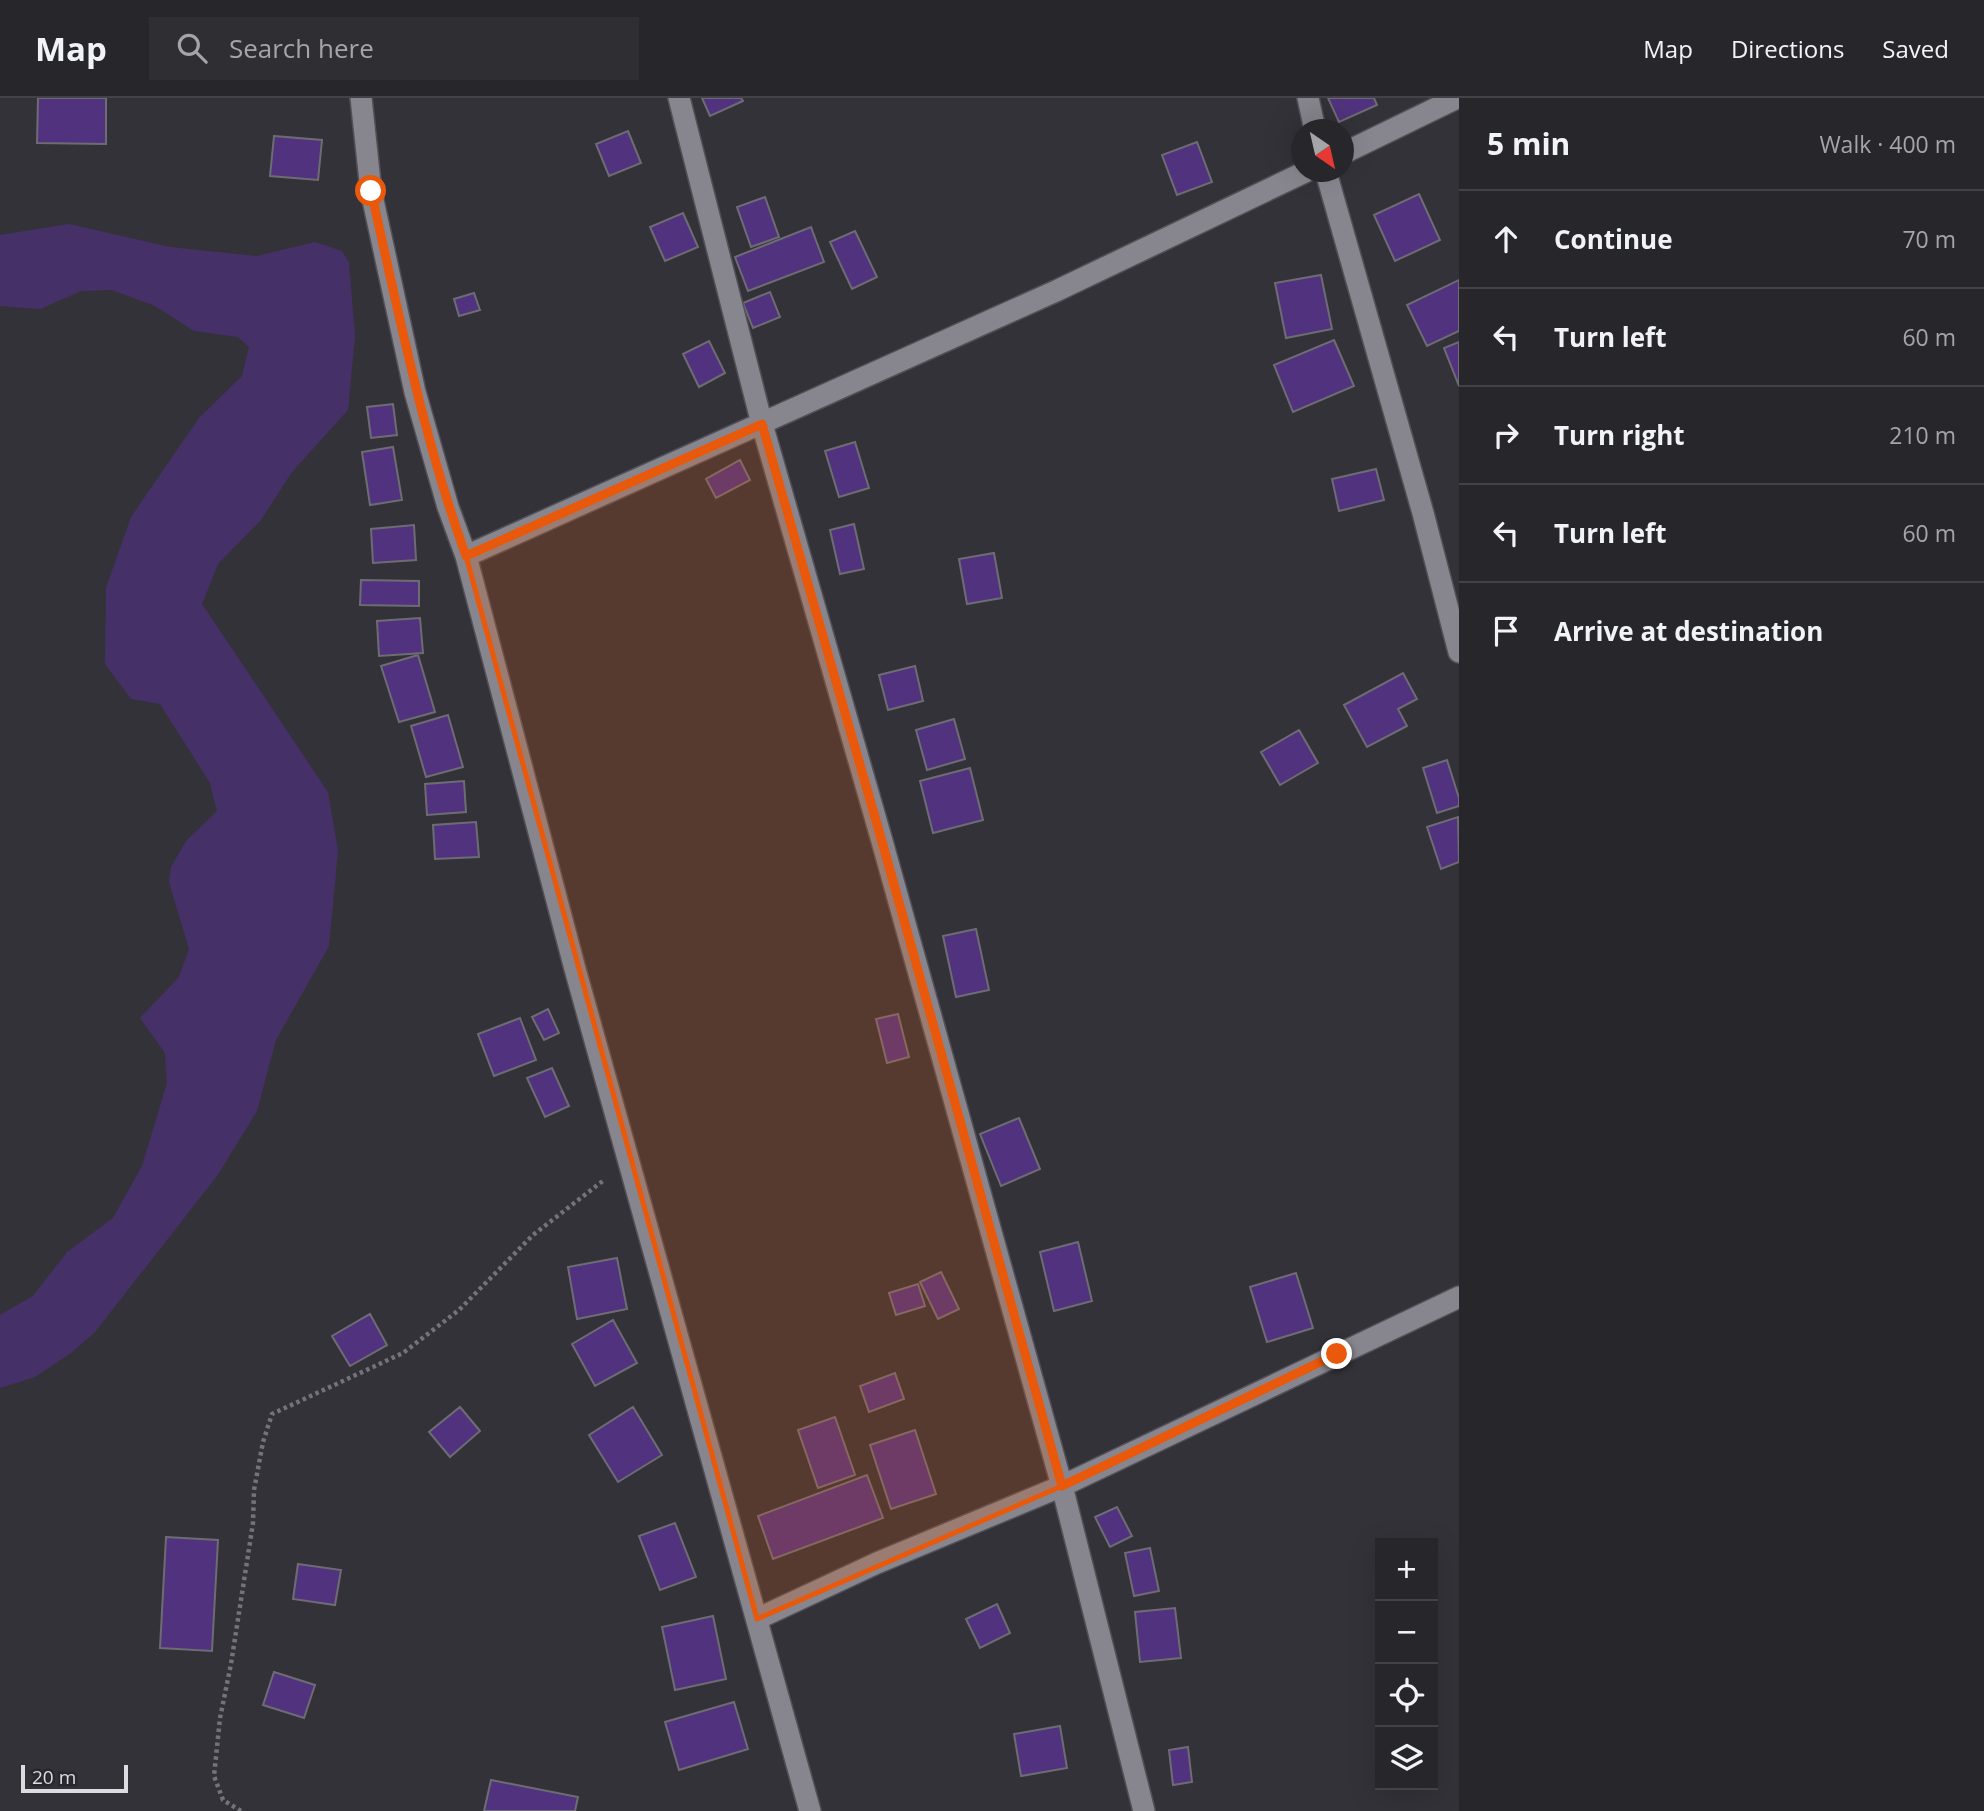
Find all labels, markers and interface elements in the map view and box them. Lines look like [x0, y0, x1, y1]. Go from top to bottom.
search box [149, 17, 639, 80]
text: Map [35, 26, 107, 71]
icon: search [173, 29, 211, 67]
text: Search here [229, 30, 374, 66]
text: Map [1643, 32, 1693, 65]
text: Directions [1731, 32, 1844, 65]
text: Saved [1882, 32, 1949, 65]
north arrow [1291, 119, 1354, 182]
text: 5 min [1487, 123, 1570, 164]
text: Walk · 400 m [1819, 128, 1956, 160]
route start [355, 175, 386, 206]
icon: ahead [1487, 220, 1525, 258]
text: Continue [1554, 221, 1673, 257]
text: 70 m [1902, 223, 1956, 255]
icon: left [1487, 318, 1525, 356]
text: Turn left [1554, 319, 1666, 355]
text: 60 m [1902, 321, 1956, 353]
icon: right [1487, 416, 1525, 454]
text: Turn right [1554, 417, 1685, 453]
text: 210 m [1889, 419, 1956, 451]
icon: left [1487, 514, 1525, 552]
text: Turn left [1554, 515, 1666, 551]
text: 60 m [1902, 517, 1956, 549]
icon: arrive [1487, 612, 1525, 650]
text: Arrive at destination [1554, 613, 1823, 649]
route end [1321, 1338, 1352, 1369]
map controls [1375, 1538, 1438, 1790]
button: + [1375, 1538, 1438, 1601]
button: − [1375, 1601, 1438, 1664]
button: locate [1375, 1664, 1438, 1727]
button: layers [1375, 1727, 1438, 1790]
scale bar [21, 1762, 128, 1794]
text: 20 m [32, 1764, 76, 1790]

